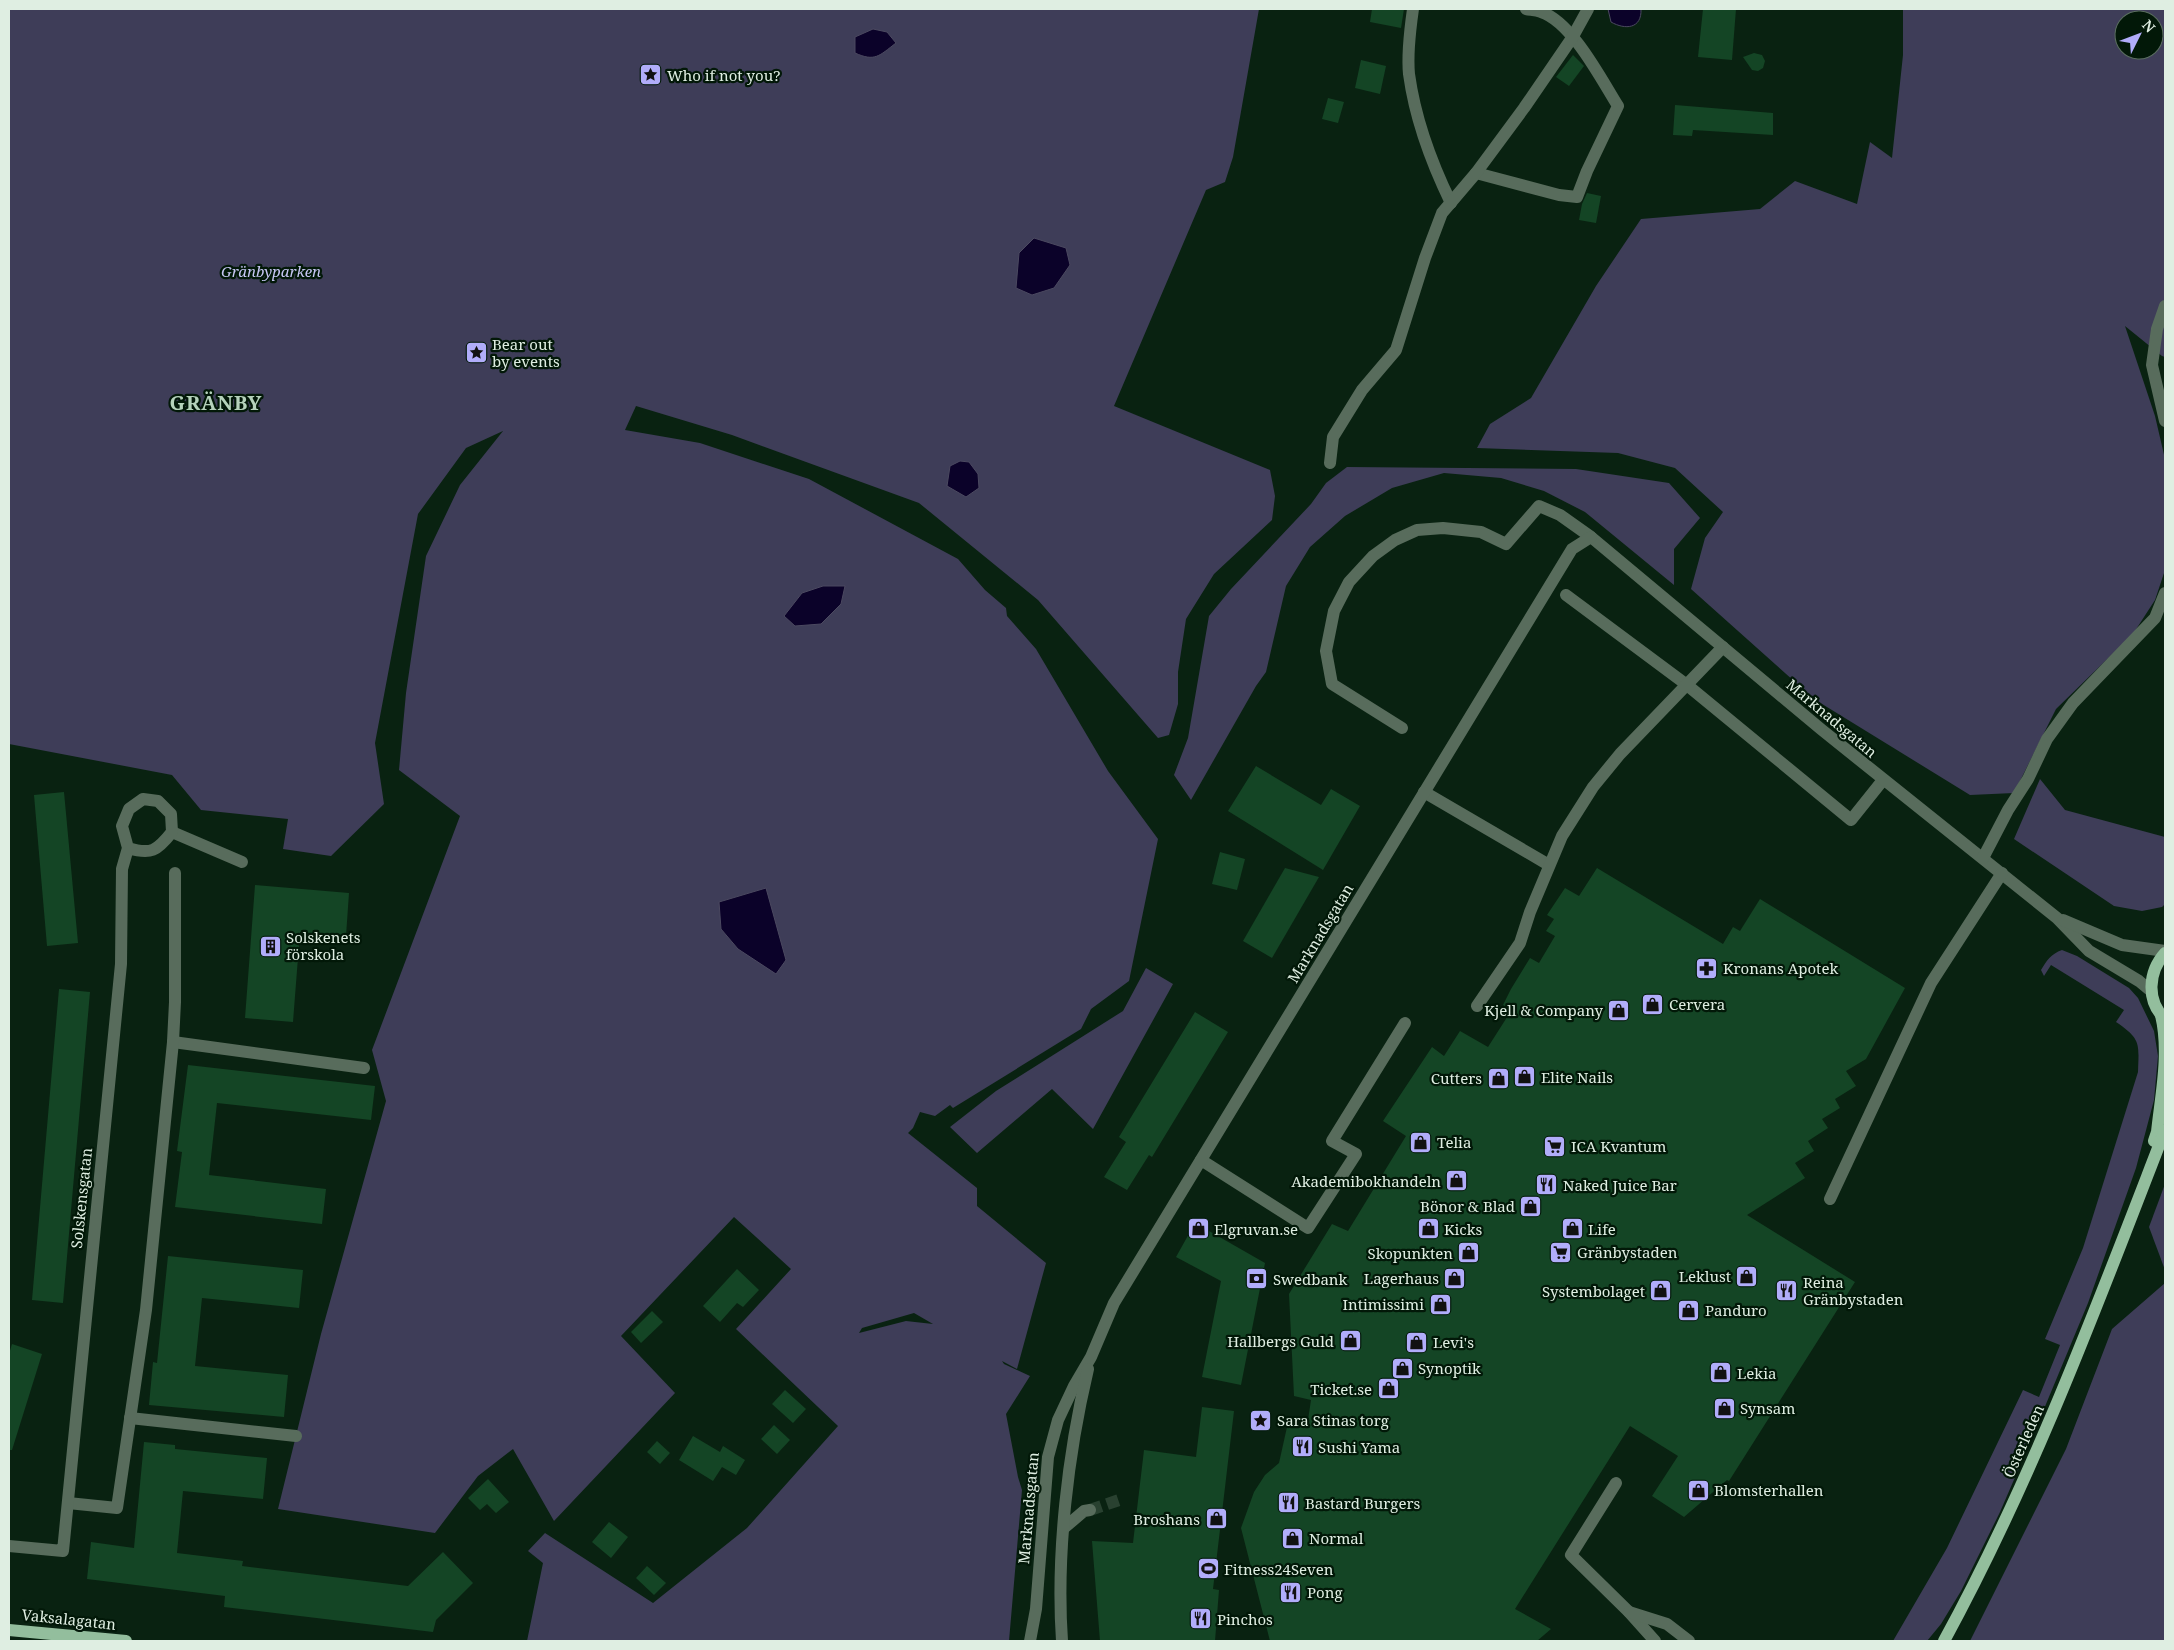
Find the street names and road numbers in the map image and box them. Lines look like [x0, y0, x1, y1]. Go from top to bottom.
street label: Marknadsgatan [1783, 674, 1882, 762]
street label: Marknadsgatan [1282, 879, 1358, 986]
street label: Solskensgatan [66, 1146, 96, 1249]
street label: Österleden [1998, 1401, 2048, 1481]
street label: Marknadsgatan [1013, 1451, 1043, 1565]
street label: Vaksalagatan [21, 1604, 117, 1634]

